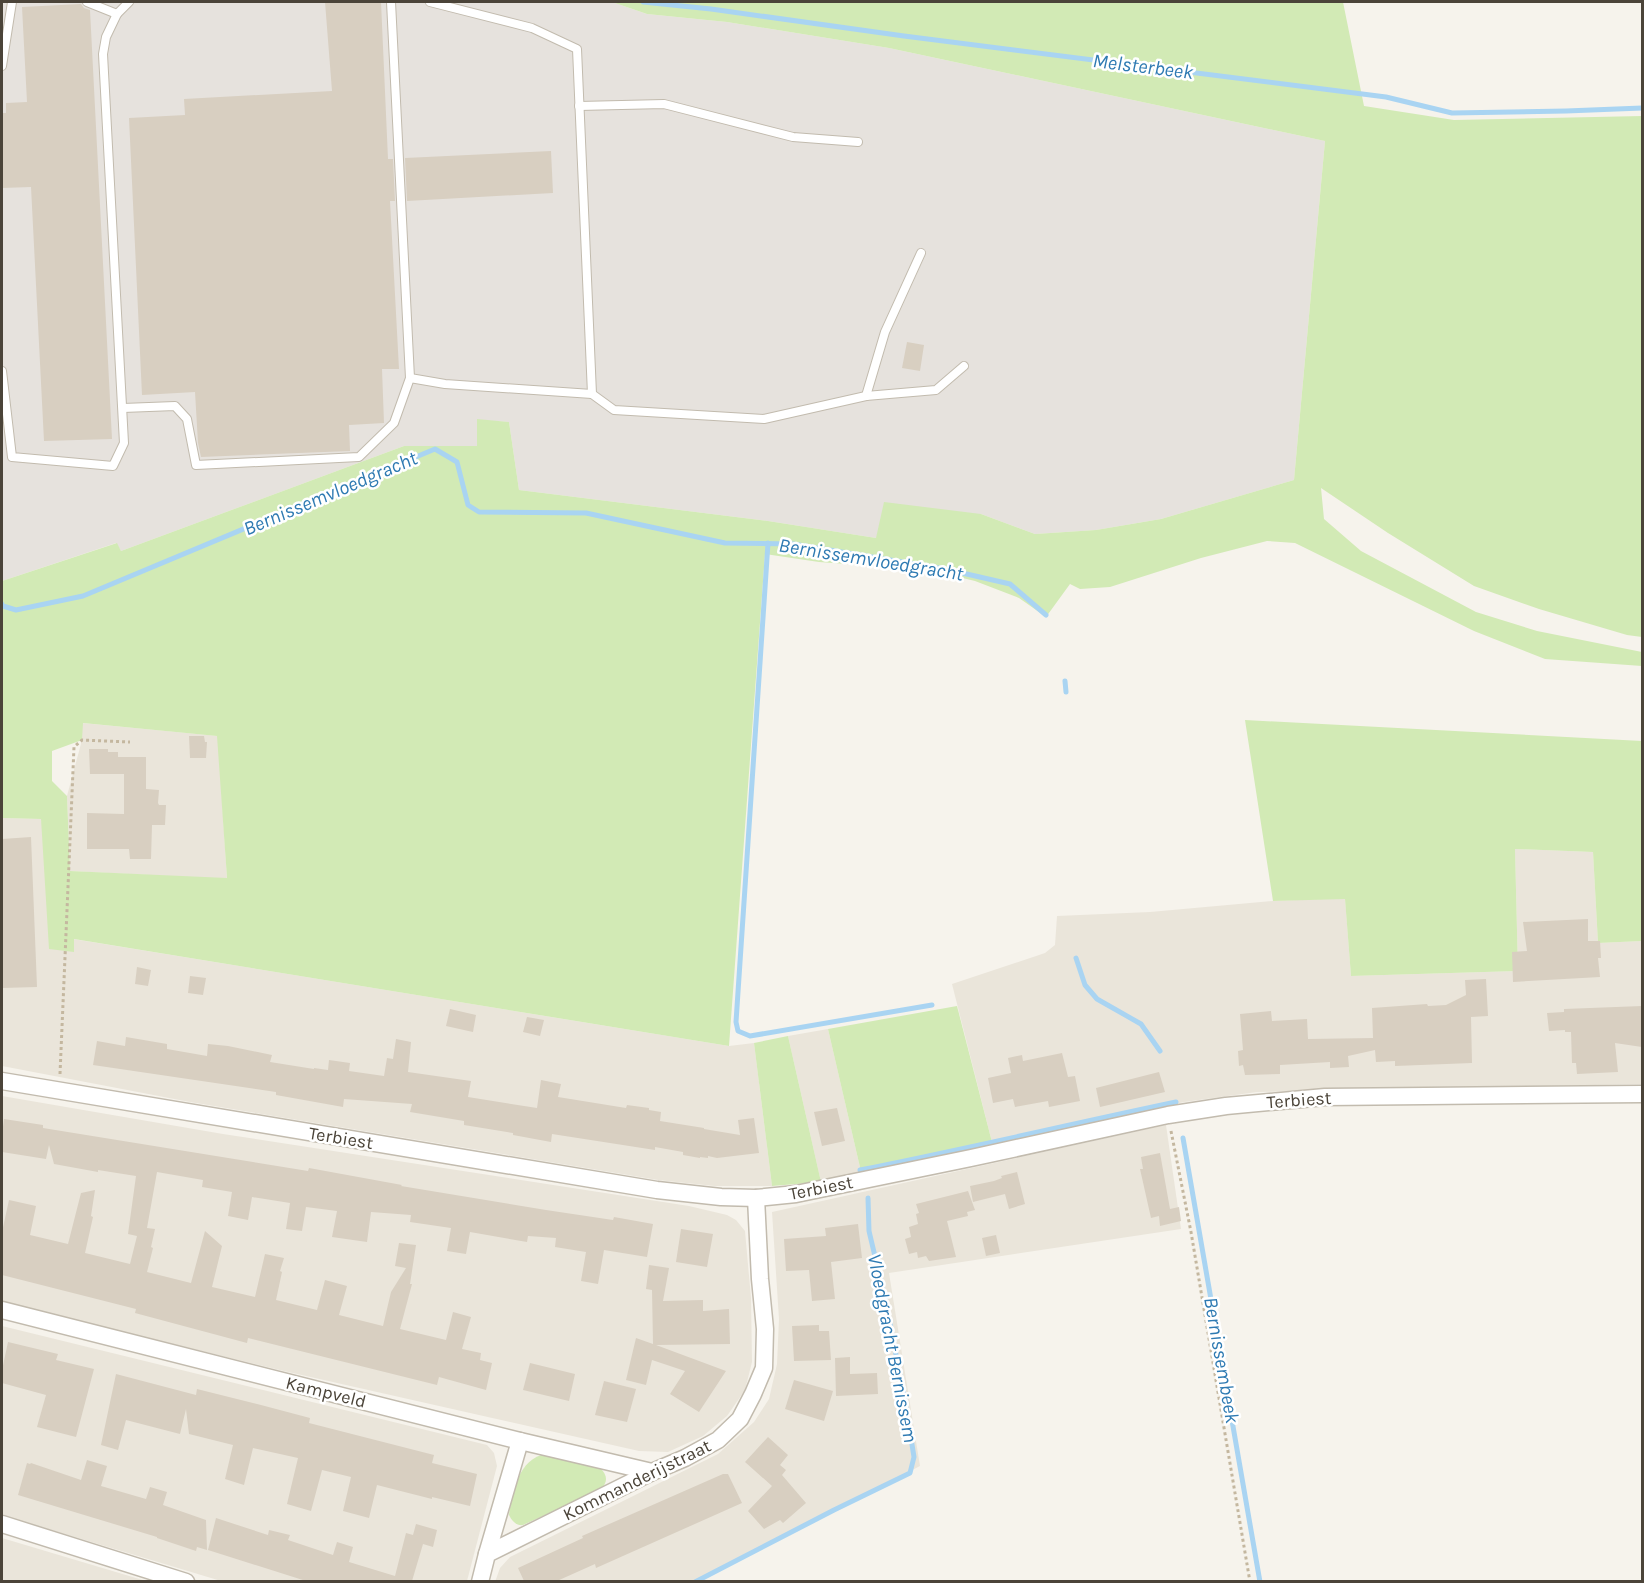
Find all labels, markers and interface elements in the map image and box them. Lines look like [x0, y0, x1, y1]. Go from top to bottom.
water label: Melsterbeek [1091, 49, 1195, 84]
water label: Bernissemvloedgracht [240, 446, 421, 540]
water label: Bernissemvloedgracht [777, 534, 965, 585]
street label: Terbiest [1266, 1087, 1332, 1113]
street label: Terbiest [307, 1122, 375, 1154]
street label: Terbiest [787, 1171, 855, 1205]
water label: Vloedgracht Bernissem [863, 1252, 922, 1444]
water label: Bernissembeek [1199, 1295, 1244, 1426]
street label: Kampveld [283, 1371, 369, 1413]
street label: Kommanderijstraat [559, 1435, 715, 1525]

